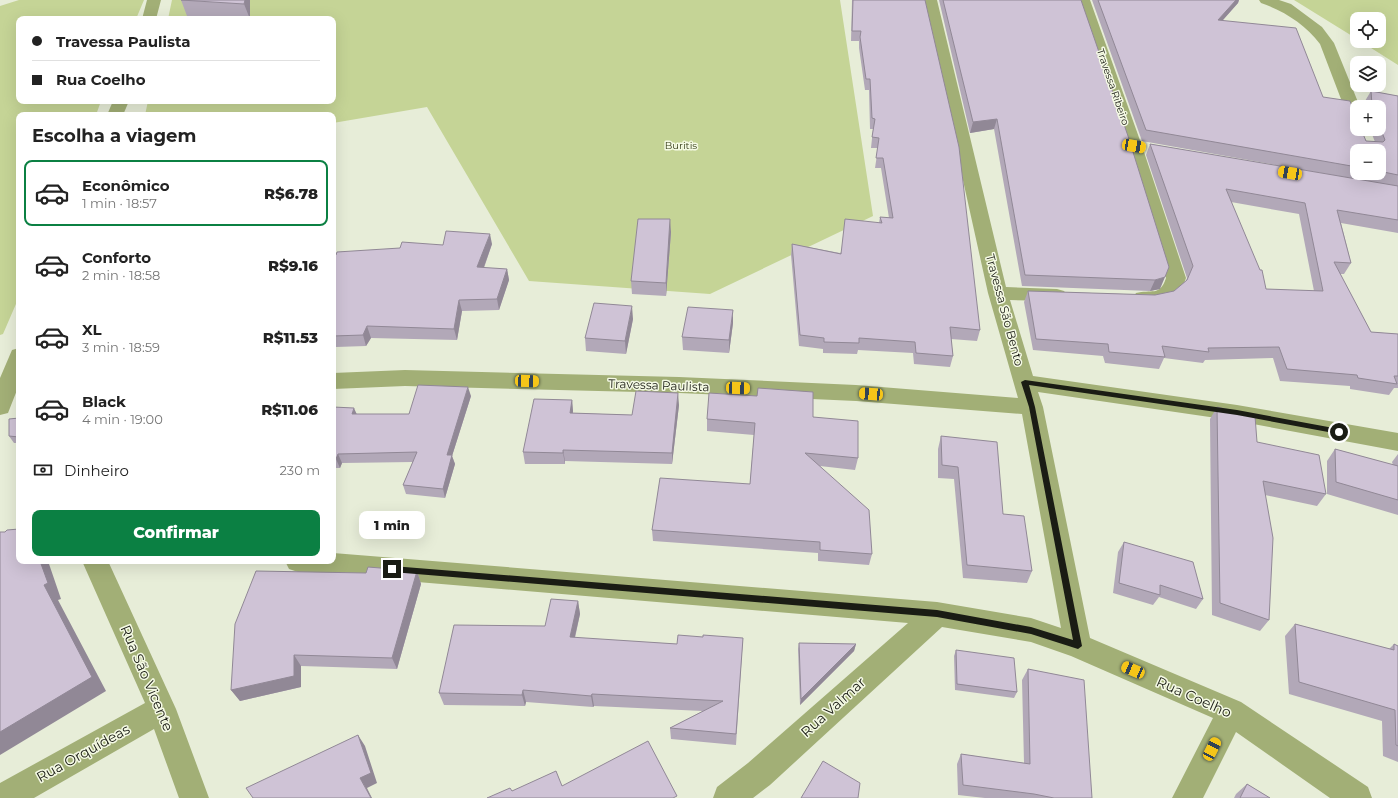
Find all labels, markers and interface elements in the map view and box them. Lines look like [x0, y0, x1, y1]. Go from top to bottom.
map controls [1350, 12, 1386, 180]
button: locate [1350, 12, 1386, 48]
text: Travessa Paulista [56, 32, 191, 51]
street label: Travessa Ribeiro [1094, 47, 1132, 127]
button: layers [1350, 56, 1386, 92]
text: Rua Coelho [56, 70, 145, 89]
button: + [1350, 100, 1386, 136]
text: Escolha a viagem [32, 125, 196, 147]
car [1121, 138, 1147, 154]
park label: Buritis [665, 139, 697, 152]
button: − [1350, 144, 1386, 180]
car [1277, 165, 1303, 181]
icon: car [34, 175, 70, 211]
text: Econômico [82, 176, 170, 195]
text: R$6.78 [264, 184, 318, 203]
text: 1 min · 18:57 [82, 195, 157, 211]
icon: car [34, 247, 70, 283]
text: Conforto [82, 248, 151, 267]
street label: Travessa São Bento [983, 252, 1027, 368]
text: R$9.16 [268, 256, 318, 275]
text: 2 min · 18:58 [82, 267, 160, 283]
icon: car [34, 319, 70, 355]
text: XL [82, 320, 101, 339]
text: R$11.53 [263, 328, 318, 347]
text: 3 min · 18:59 [82, 339, 160, 355]
car [515, 375, 539, 387]
street label: Travessa Paulista [608, 376, 710, 394]
car [726, 382, 750, 394]
car [859, 387, 883, 401]
icon: car [34, 391, 70, 427]
text: Black [82, 392, 126, 411]
text: R$11.06 [261, 400, 318, 419]
text: 4 min · 19:00 [82, 411, 163, 427]
route start [1330, 423, 1348, 441]
icon: cash [32, 459, 54, 481]
text: Dinheiro [64, 461, 129, 480]
text: 230 m [279, 462, 320, 478]
button: Confirmar [32, 510, 320, 556]
callout: 1 min [359, 511, 425, 539]
text: 1 min [374, 517, 410, 533]
route end [383, 560, 401, 578]
street label: Rua São Vicente [117, 622, 177, 734]
car [1120, 660, 1146, 680]
street label: Rua Coelho [1154, 672, 1235, 722]
street label: Rua Valmar [797, 673, 869, 741]
street label: Rua Orquídeas [33, 720, 133, 786]
car [1201, 736, 1223, 762]

